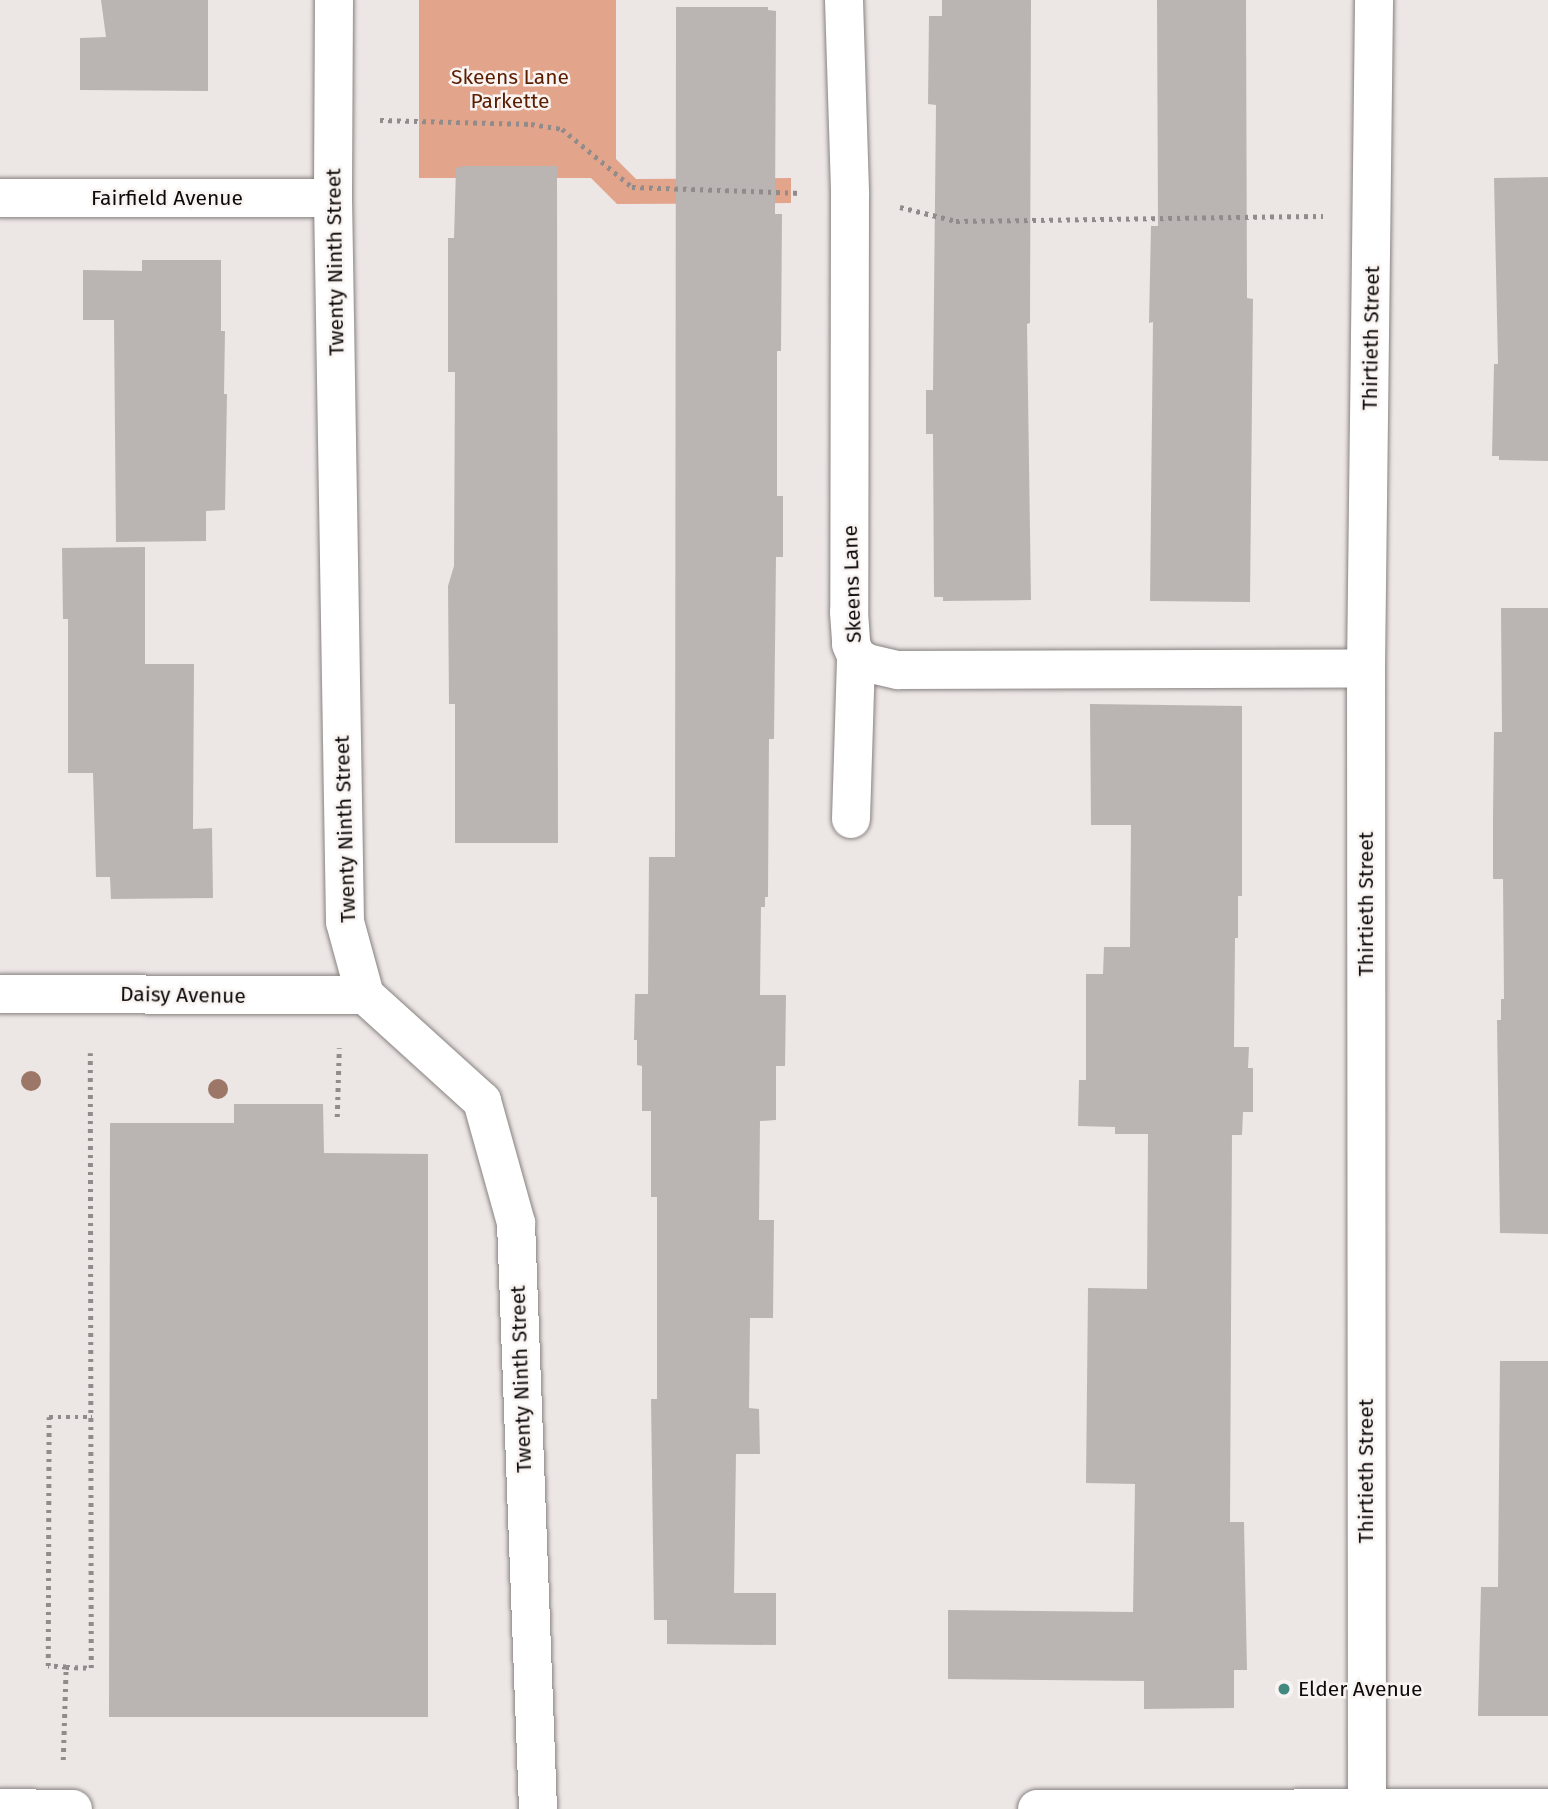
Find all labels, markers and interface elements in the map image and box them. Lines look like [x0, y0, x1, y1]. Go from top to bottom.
park label: Skeens Lane Parkette [451, 64, 569, 114]
street label: Twenty Ninth Street [321, 168, 349, 356]
street label: Fairfield Avenue [91, 185, 243, 211]
street label: Thirtieth Street [1357, 266, 1385, 410]
street label: Skeens Lane [837, 525, 867, 643]
street label: Twenty Ninth Street [329, 735, 361, 923]
street label: Thirtieth Street [1353, 832, 1379, 976]
street label: Daisy Avenue [120, 981, 246, 1009]
street label: Twenty Ninth Street [505, 1285, 537, 1473]
street label: Thirtieth Street [1353, 1399, 1379, 1543]
place label: Elder Avenue [1298, 1676, 1423, 1702]
marker: Elder Avenue [1276, 1681, 1292, 1697]

